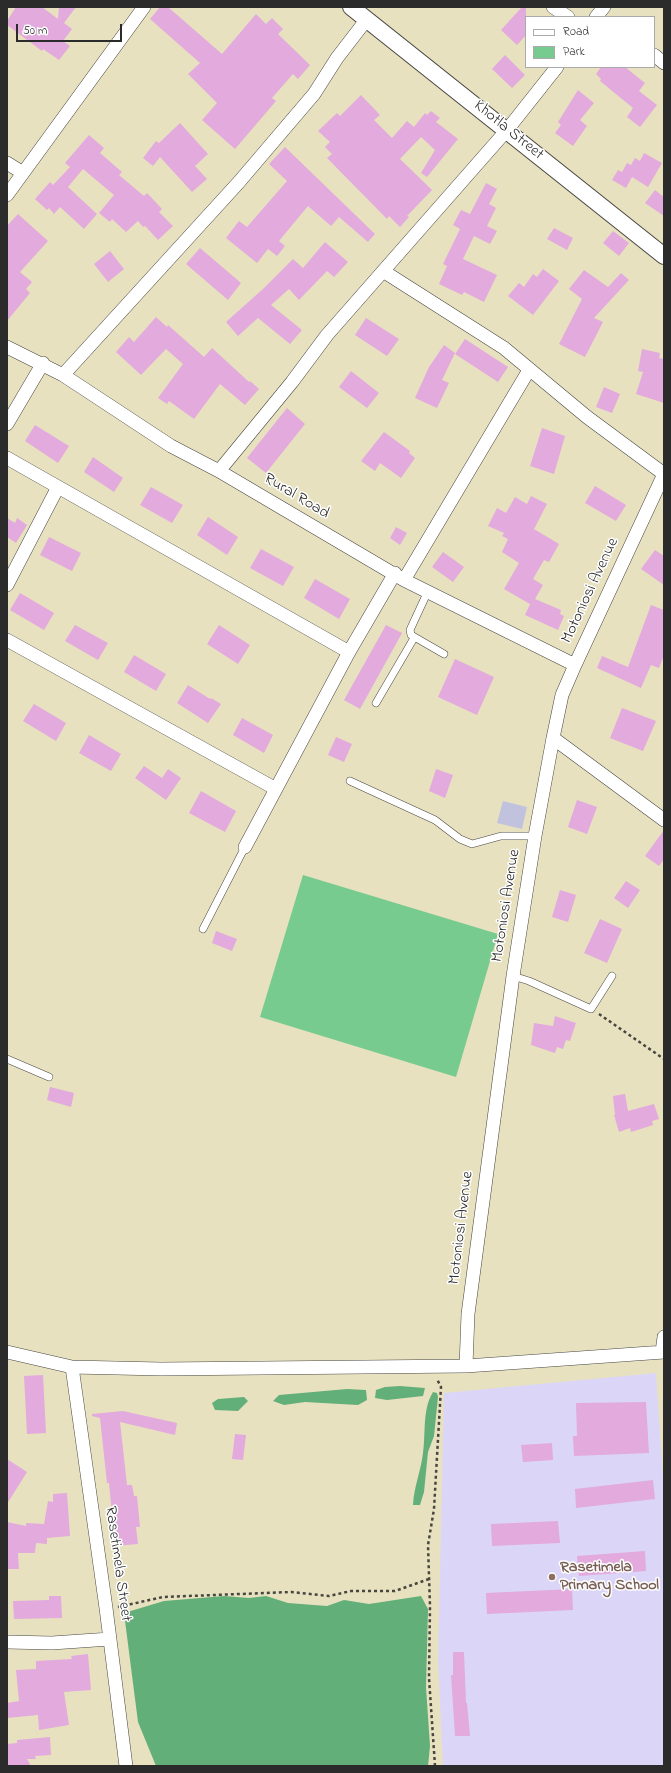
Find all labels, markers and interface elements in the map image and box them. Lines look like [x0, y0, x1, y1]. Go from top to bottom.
scale bar [18, 16, 124, 42]
legend [525, 16, 655, 68]
text: 50 m [23, 22, 47, 40]
text: Road [563, 23, 589, 41]
text: Park [563, 43, 585, 61]
street label: Khotla Street [469, 97, 547, 165]
street label: Rural Road [260, 470, 332, 524]
street label: Motoniosi Avenue [558, 535, 624, 647]
street label: Motoniosi Avenue [489, 848, 525, 964]
street label: Motoniosi Avenue [446, 1170, 478, 1286]
street label: Rasetimela Street [99, 1505, 135, 1623]
place label: Rasetimela Primary School [560, 1558, 659, 1596]
marker: Rasetimela Primary School [547, 1572, 557, 1582]

